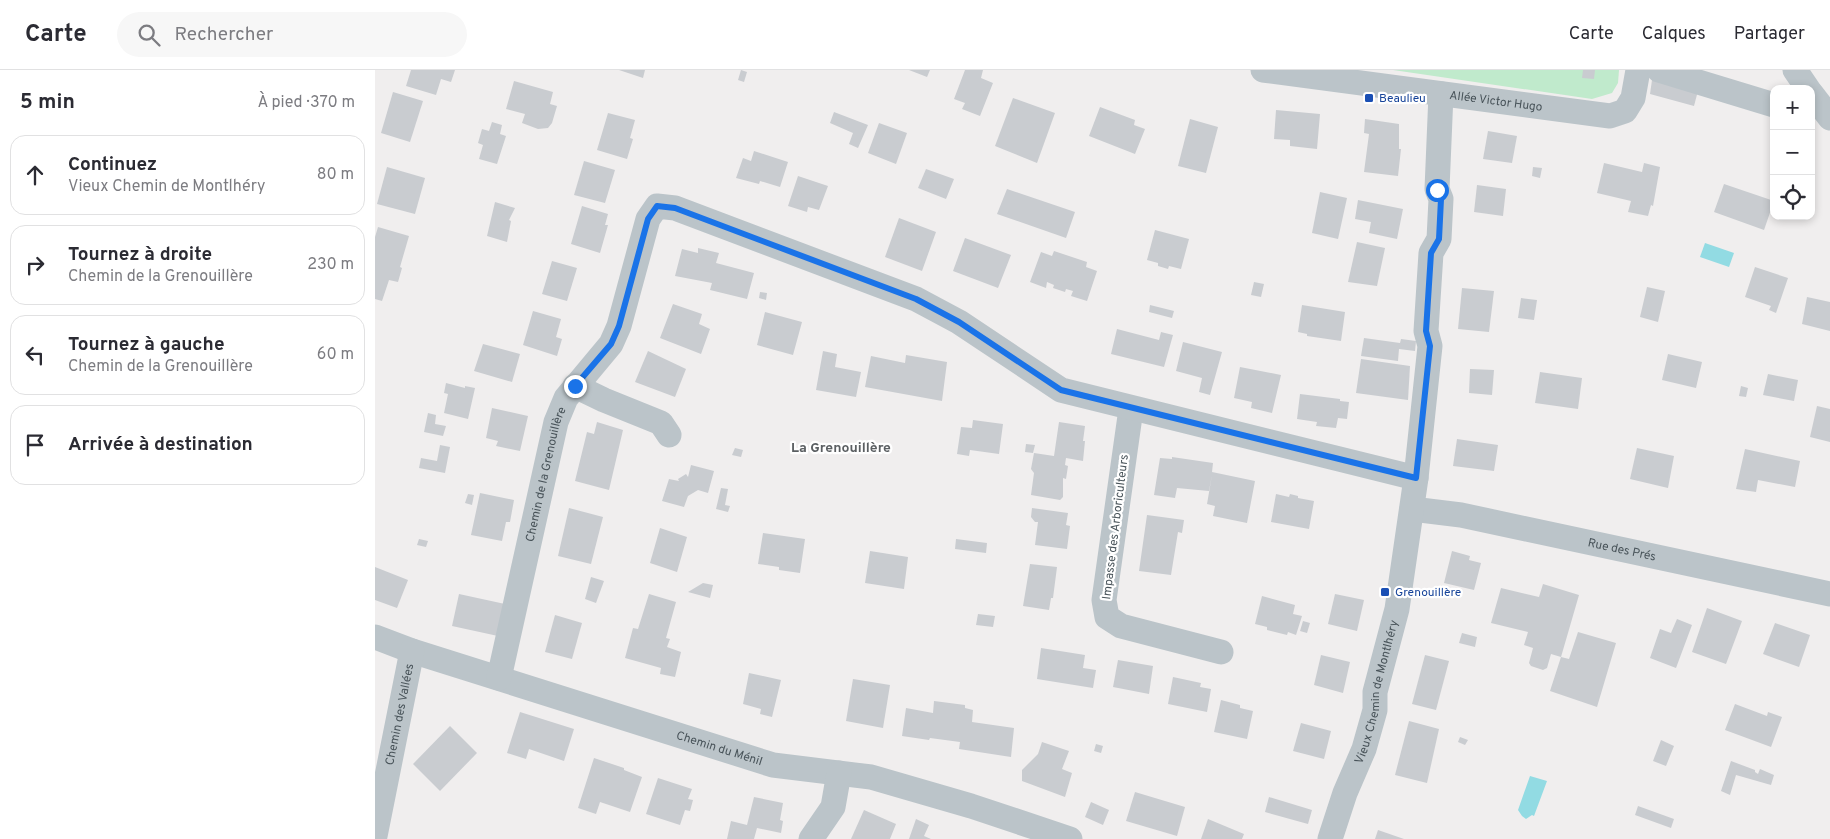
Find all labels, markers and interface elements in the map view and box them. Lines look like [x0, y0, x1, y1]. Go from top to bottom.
search box [117, 12, 467, 57]
text: Carte [25, 20, 87, 50]
icon: search [135, 21, 163, 49]
text: Rechercher [175, 23, 273, 47]
text: Carte [1569, 23, 1614, 46]
text: Calques [1642, 23, 1706, 46]
text: Partager [1734, 23, 1805, 46]
map controls [1770, 85, 1815, 220]
button: + [1770, 85, 1815, 130]
street label: Allée Victor Hugo [1448, 88, 1544, 116]
text: 5 min [20, 89, 75, 116]
place label: Beaulieu [1379, 91, 1426, 107]
marker: Beaulieu [1363, 92, 1375, 104]
text: À pied · 370 m [258, 93, 355, 113]
button: − [1770, 130, 1815, 175]
text: Continuez [68, 153, 157, 177]
icon: ahead [21, 161, 49, 189]
text: 80 m [317, 165, 354, 185]
button: locate [1770, 175, 1815, 220]
text: Vieux Chemin de Montlhéry [68, 177, 266, 197]
route start [1426, 179, 1449, 202]
text: Tournez à droite [68, 243, 212, 267]
icon: right [21, 251, 49, 279]
text: 230 m [307, 255, 354, 275]
text: Chemin de la Grenouillère [68, 267, 253, 287]
text: Tournez à gauche [68, 333, 225, 357]
icon: left [21, 341, 49, 369]
text: 60 m [317, 345, 354, 365]
text: Chemin de la Grenouillère [68, 357, 253, 377]
route end [564, 375, 587, 398]
street label: Chemin de la Grenouillère [523, 404, 571, 544]
icon: arrive [21, 431, 49, 459]
text: Arrivée à destination [68, 433, 253, 457]
district label: La Grenouillère [791, 440, 891, 457]
street label: Impasse des Arboriculteurs [1099, 454, 1133, 601]
street label: Rue des Prés [1586, 535, 1657, 566]
place label: Grenouillère [1395, 585, 1461, 601]
marker: Grenouillère [1379, 586, 1391, 598]
street label: Vieux Chemin de Montlhéry [1351, 618, 1403, 767]
street label: Chemin des Vallées [382, 662, 418, 767]
street label: Chemin du Ménil [674, 728, 764, 770]

